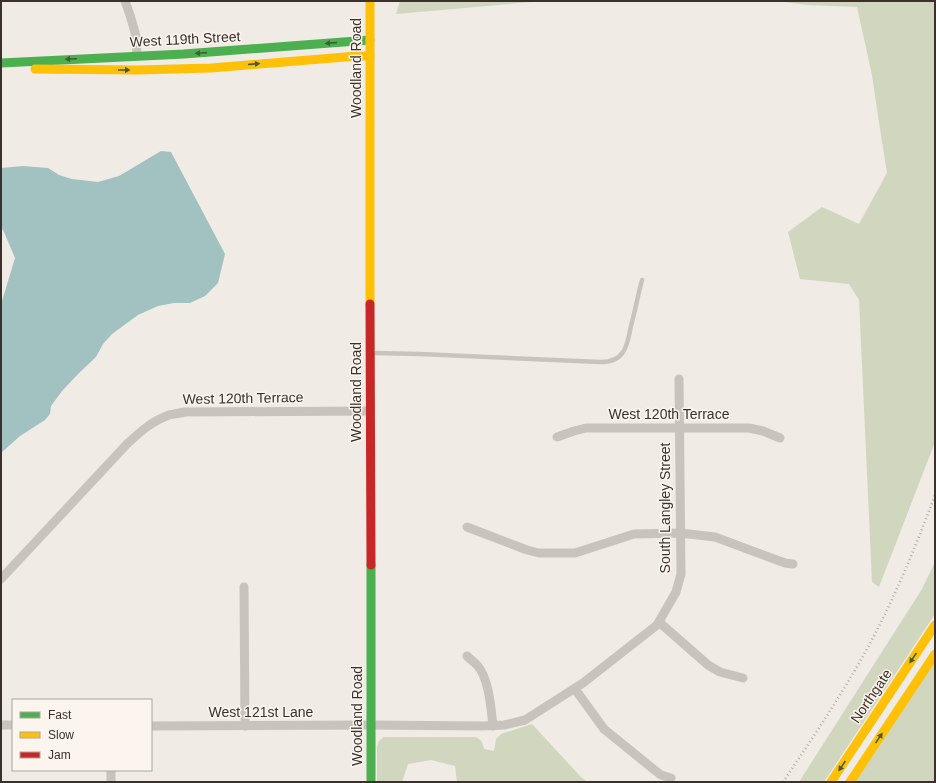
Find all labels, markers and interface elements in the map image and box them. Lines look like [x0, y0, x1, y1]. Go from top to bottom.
street label: Woodland Road [348, 18, 364, 118]
street label: West 119th Street [129, 28, 241, 50]
one-way arrow [325, 40, 337, 47]
one-way arrow [194, 50, 207, 56]
one-way arrow [65, 56, 77, 63]
one-way arrow [248, 61, 260, 68]
one-way arrow [118, 67, 131, 73]
street label: Woodland Road [348, 342, 364, 442]
street label: West 120th Terrace [182, 389, 304, 407]
street label: West 120th Terrace [609, 406, 730, 422]
street label: South Langley Street [657, 443, 673, 573]
one-way arrow [910, 652, 917, 664]
street label: Woodland Road [349, 666, 365, 766]
street label: Northgate [847, 666, 895, 726]
legend [12, 699, 152, 771]
street label: West 121st Lane [209, 704, 314, 720]
text: Fast [48, 708, 72, 722]
text: Slow [48, 728, 74, 742]
one-way arrow [876, 732, 883, 744]
text: Jam [48, 748, 71, 762]
one-way arrow [838, 761, 846, 771]

